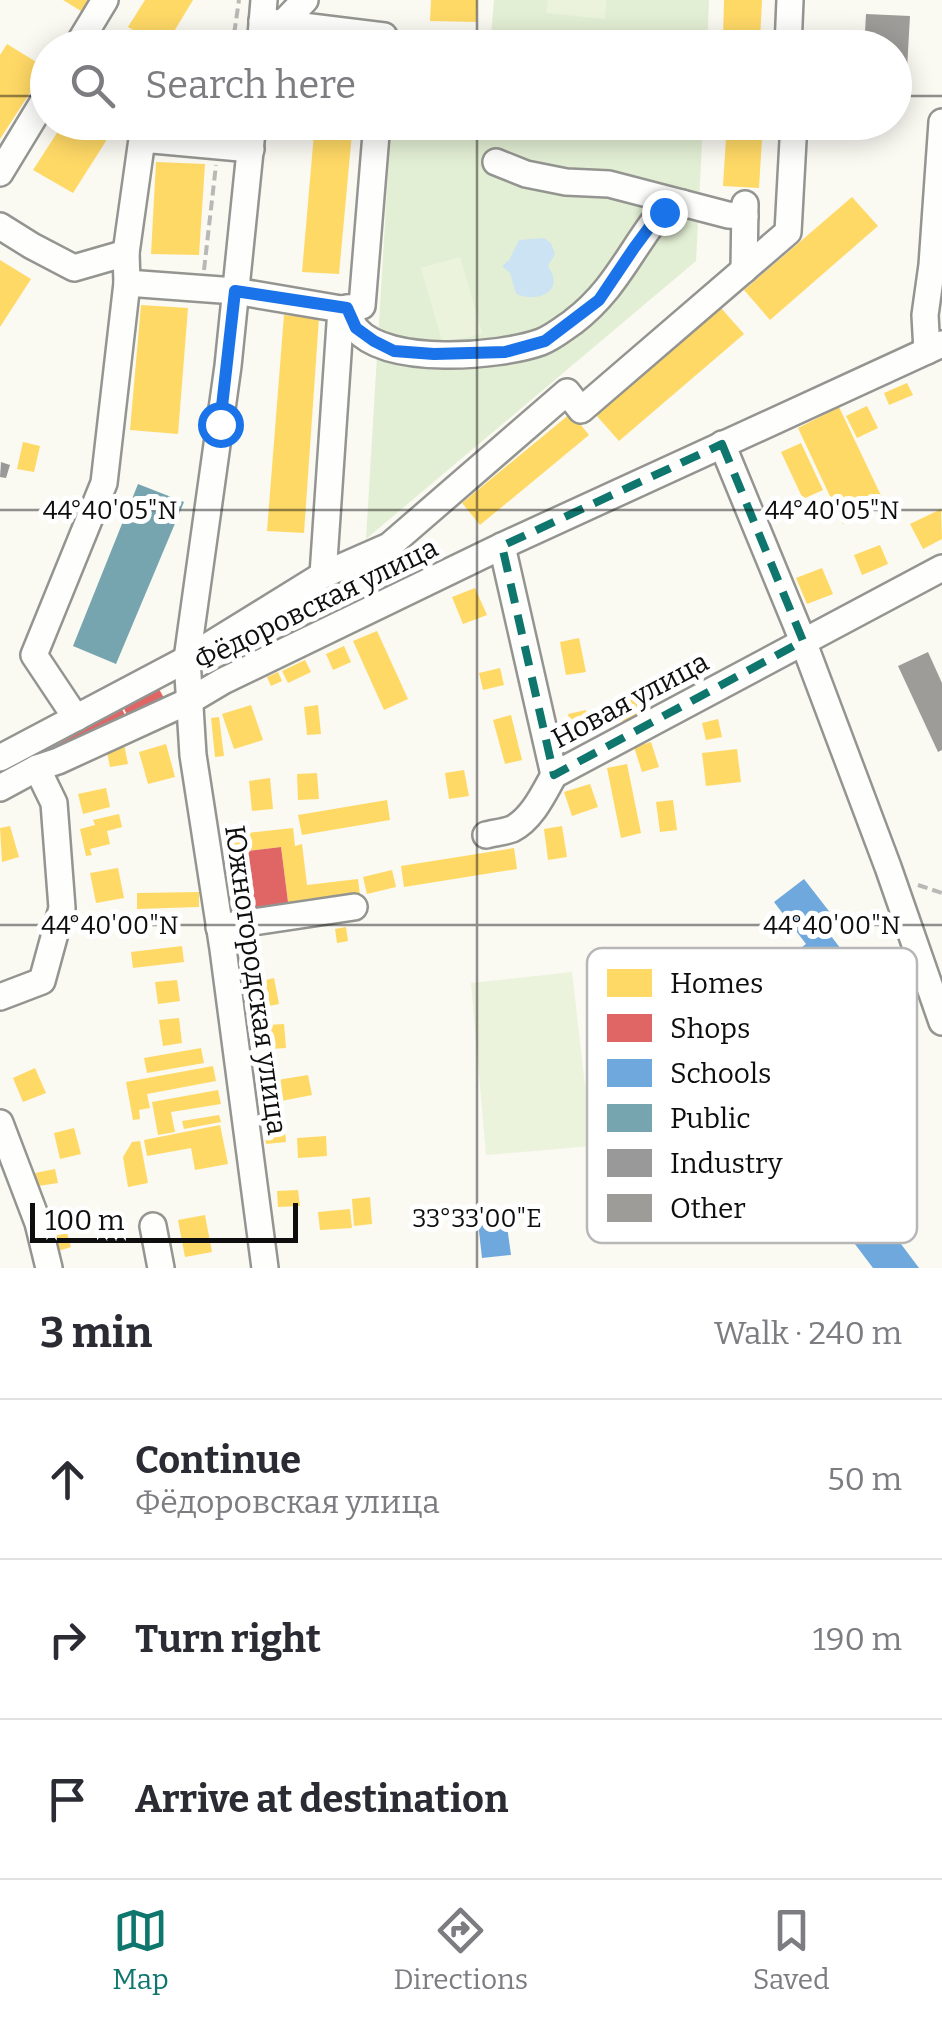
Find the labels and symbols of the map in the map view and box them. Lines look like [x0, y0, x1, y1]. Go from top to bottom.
route end [642, 190, 688, 236]
route start [198, 402, 244, 448]
text: 44°40'05"N [43, 496, 177, 526]
text: 44°40'05"N [765, 496, 899, 526]
street label: Фёдоровская улица [189, 531, 443, 677]
street label: Новая улица [546, 645, 714, 755]
street label: Южногородская улица [218, 823, 294, 1137]
text: 44°40'00"N [41, 911, 179, 941]
text: 44°40'00"N [763, 911, 901, 941]
legend [587, 948, 917, 1243]
text: Homes [670, 967, 763, 1000]
text: Shops [670, 1012, 750, 1045]
text: Schools [670, 1057, 771, 1090]
text: Public [670, 1102, 751, 1135]
text: Industry [670, 1147, 783, 1180]
text: Other [670, 1192, 746, 1225]
scale bar [30, 1198, 298, 1242]
text: 33°33'00"E [412, 1204, 542, 1234]

